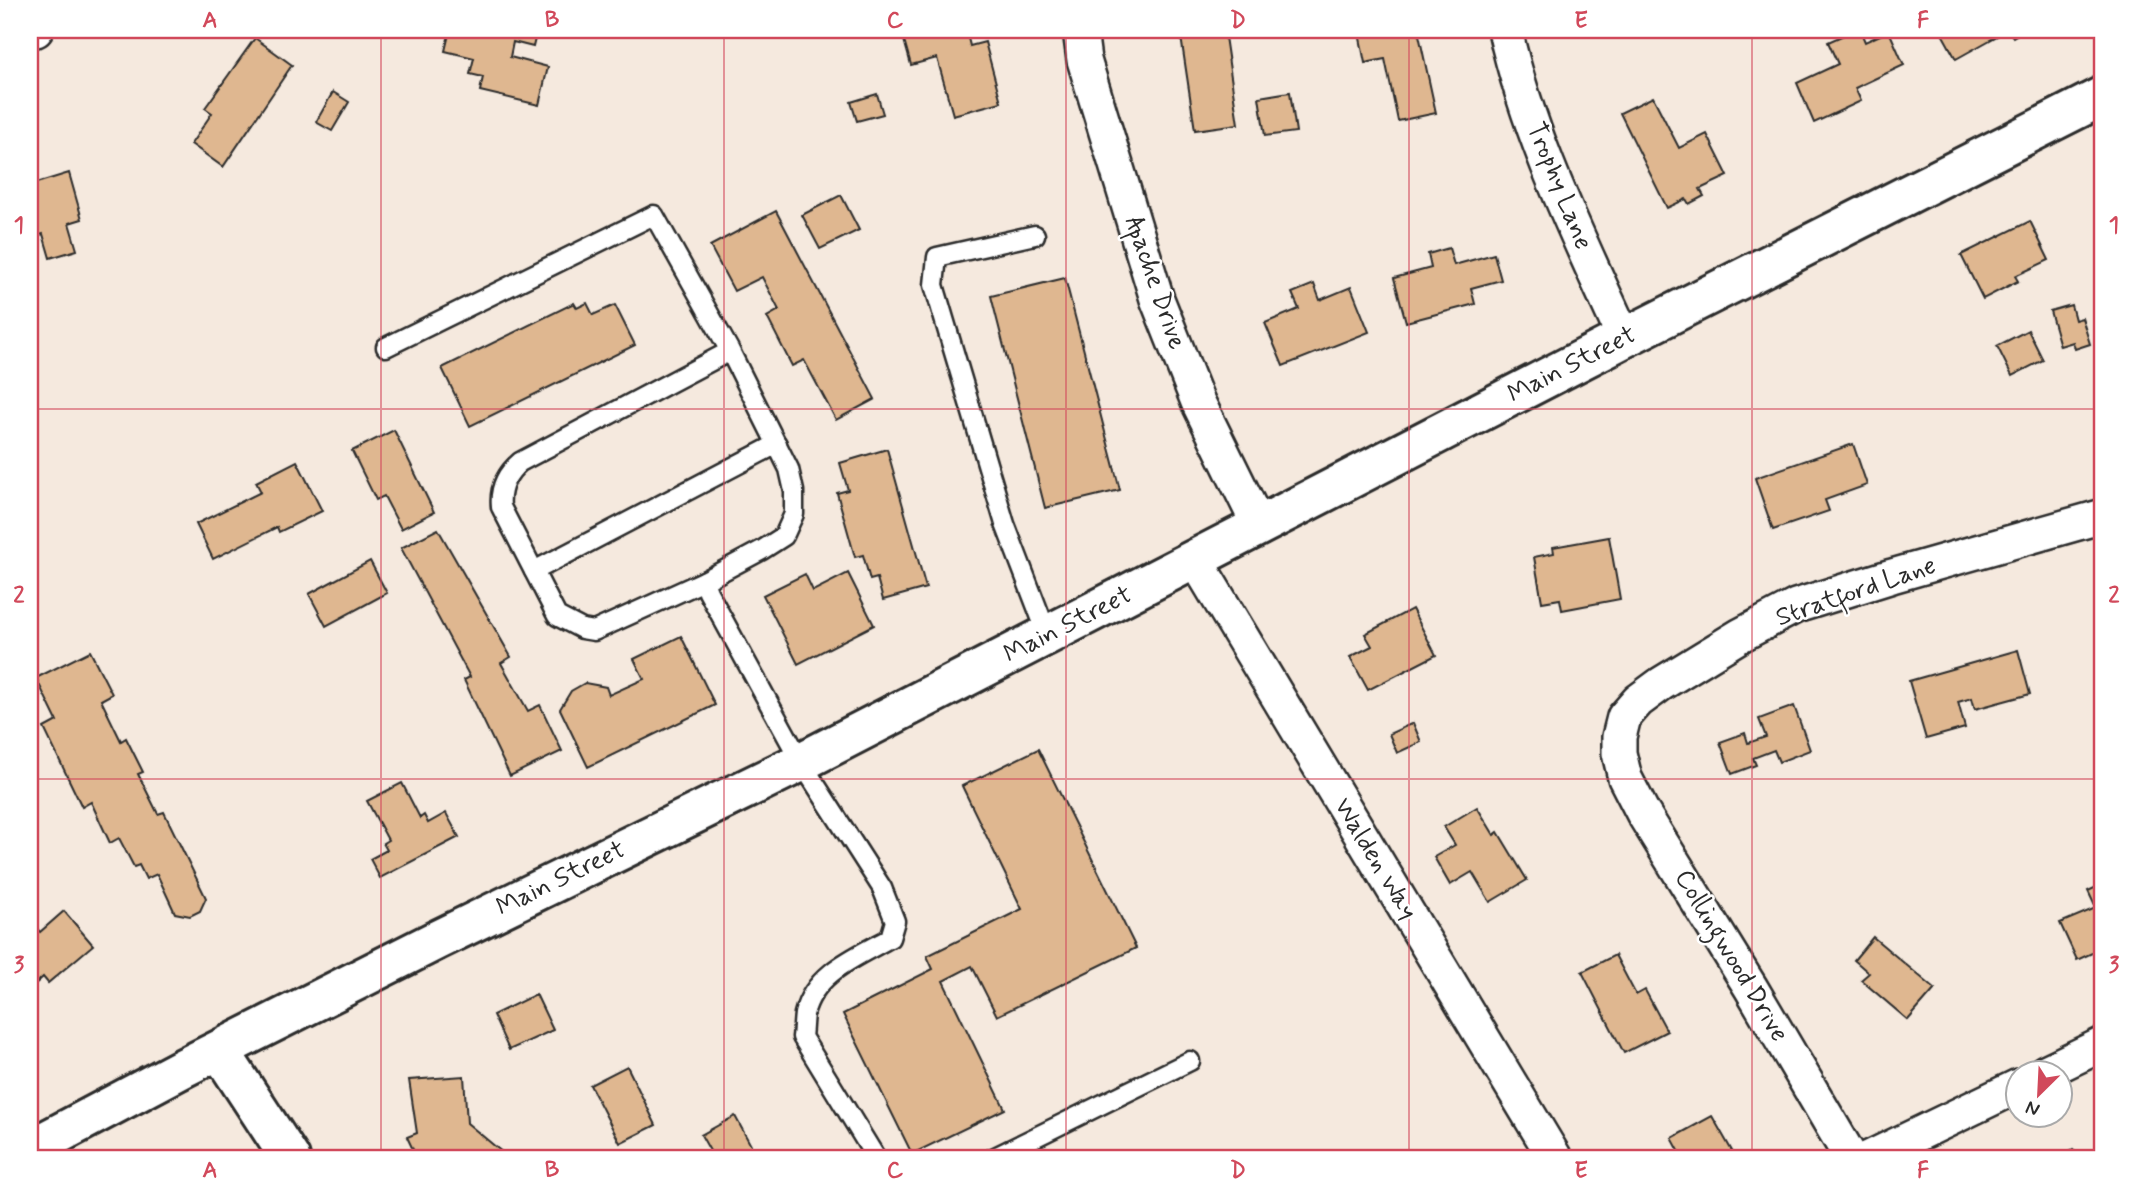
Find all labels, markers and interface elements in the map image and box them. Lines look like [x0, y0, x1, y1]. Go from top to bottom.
text: A [202, 6, 218, 36]
text: B [545, 6, 560, 36]
text: C [887, 6, 904, 36]
text: D [1230, 6, 1246, 36]
text: E [1574, 6, 1588, 36]
text: F [1917, 6, 1929, 36]
street label: Trophy Lane [1518, 117, 1600, 255]
text: 1 [14, 211, 24, 241]
text: 1 [2109, 211, 2119, 241]
street label: Apache Drive [1114, 212, 1194, 355]
street label: Main Street [1502, 318, 1642, 412]
street label: Stratford Lane [1771, 549, 1941, 637]
street label: Main Street [998, 578, 1138, 672]
text: 2 [13, 581, 25, 611]
text: 2 [2108, 581, 2120, 611]
street label: Walden Way [1325, 792, 1425, 926]
street label: Main Street [491, 833, 631, 925]
street label: Collingwood Drive [1663, 863, 1796, 1050]
text: 3 [14, 951, 25, 981]
text: 3 [2109, 951, 2120, 981]
north arrow [2004, 1058, 2074, 1128]
text: N [2022, 1094, 2044, 1122]
text: A [202, 1156, 218, 1186]
text: B [545, 1156, 560, 1186]
text: C [887, 1156, 904, 1186]
text: D [1230, 1156, 1246, 1186]
text: E [1574, 1156, 1588, 1186]
text: F [1917, 1156, 1929, 1186]

